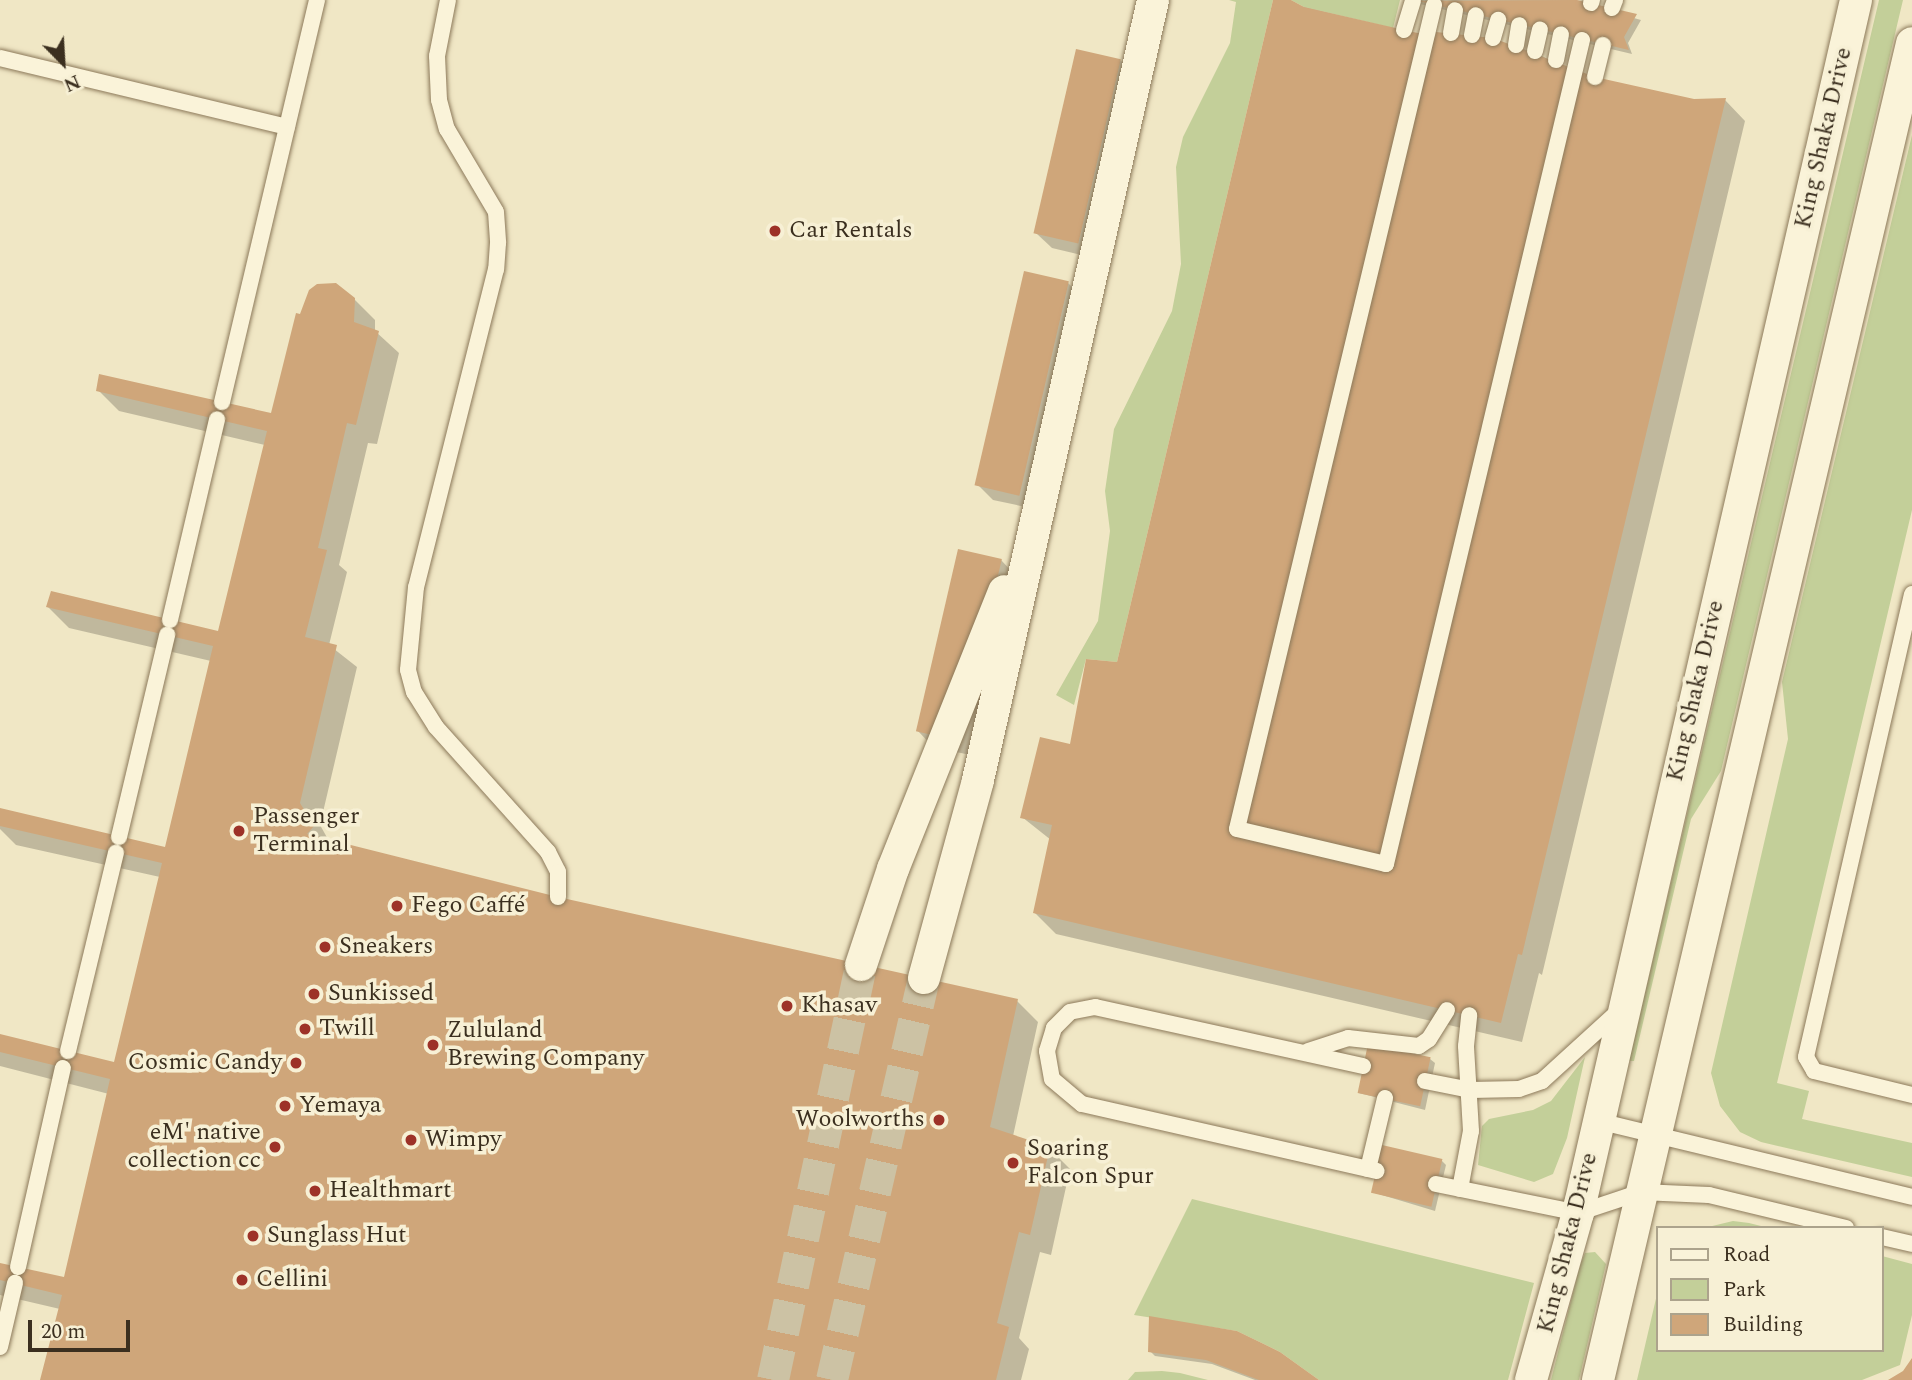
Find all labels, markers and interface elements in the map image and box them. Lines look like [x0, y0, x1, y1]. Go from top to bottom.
north arrow [28, 28, 98, 98]
street label: King Shaka Drive [1789, 45, 1859, 231]
text: N [59, 66, 85, 99]
place label: Car Rentals [789, 217, 913, 245]
marker: Car Rentals [767, 223, 783, 239]
street label: King Shaka Drive [1661, 598, 1731, 784]
place label: Passenger Terminal [253, 803, 360, 859]
marker: Passenger Terminal [231, 823, 247, 839]
place label: Fego Caffé [411, 892, 525, 920]
marker: Fego Caffé [389, 898, 405, 914]
place label: Sneakers [339, 933, 433, 961]
marker: Sneakers [317, 939, 333, 955]
place label: Sunkissed [328, 980, 434, 1008]
marker: Sunkissed [306, 986, 322, 1002]
place label: Khasav [801, 992, 877, 1020]
marker: Khasav [779, 998, 795, 1014]
place label: Twill [319, 1015, 375, 1043]
place label: Zululand Brewing Company [447, 1017, 644, 1073]
marker: Twill [297, 1021, 313, 1037]
marker: Zululand Brewing Company [425, 1037, 441, 1053]
place label: Cosmic Candy [128, 1049, 282, 1077]
marker: Cosmic Candy [288, 1055, 304, 1071]
place label: Yemaya [299, 1092, 382, 1120]
marker: Yemaya [277, 1098, 293, 1114]
place label: Woolworths [795, 1106, 925, 1134]
marker: Woolworths [931, 1112, 947, 1128]
place label: eM' native collection cc [127, 1119, 261, 1175]
place label: Wimpy [425, 1126, 502, 1154]
marker: Wimpy [403, 1132, 419, 1148]
place label: Soaring Falcon Spur [1027, 1135, 1154, 1191]
marker: eM' native collection cc [267, 1139, 283, 1155]
street label: King Shaka Drive [1532, 1150, 1604, 1336]
marker: Soaring Falcon Spur [1005, 1155, 1021, 1171]
place label: Healthmart [329, 1177, 452, 1205]
marker: Healthmart [307, 1183, 323, 1199]
place label: Sunglass Hut [267, 1222, 407, 1250]
legend [1657, 1226, 1884, 1352]
marker: Sunglass Hut [245, 1228, 261, 1244]
text: Road [1723, 1239, 1770, 1271]
place label: Cellini [256, 1266, 328, 1294]
marker: Cellini [234, 1272, 250, 1288]
text: Park [1723, 1274, 1766, 1306]
scale bar [32, 1306, 133, 1350]
text: Building [1723, 1309, 1803, 1341]
text: 20 m [41, 1316, 85, 1348]

